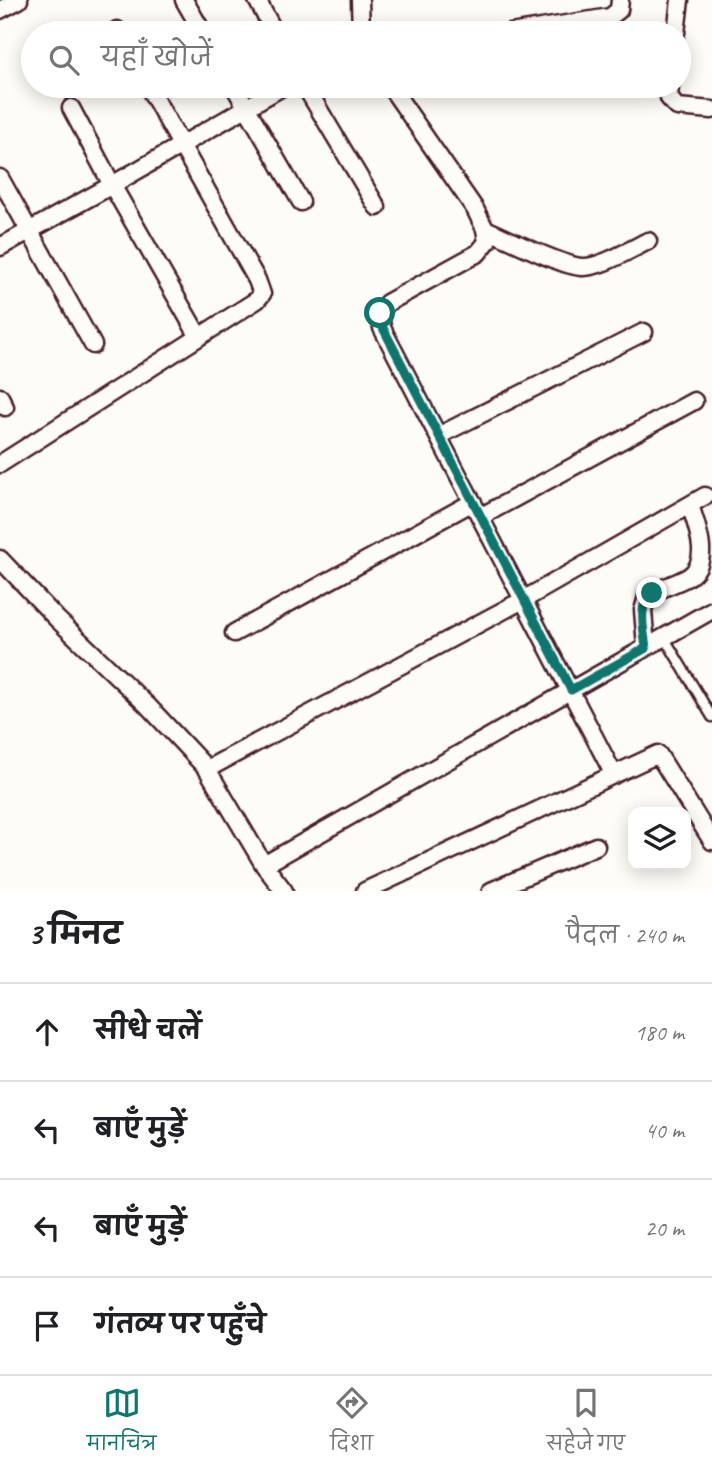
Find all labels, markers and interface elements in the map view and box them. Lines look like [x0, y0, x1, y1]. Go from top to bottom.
search box [21, 21, 691, 98]
icon: search [45, 41, 83, 79]
text: यहाँ खोजें [101, 41, 212, 74]
route start [364, 297, 395, 328]
route end [636, 577, 667, 608]
map controls [628, 807, 691, 870]
button: layers [628, 807, 691, 870]
text: 3 मिनट [28, 915, 122, 953]
text: पैदल · 240 m [566, 921, 684, 950]
icon: ahead [28, 1013, 66, 1051]
text: सीधे चलें [95, 1014, 201, 1047]
text: 180 m [635, 1018, 684, 1047]
icon: left [28, 1111, 66, 1149]
text: बाएँ मुड़ें [95, 1112, 186, 1145]
text: 40 m [645, 1116, 684, 1145]
icon: left [28, 1209, 66, 1247]
text: बाएँ मुड़ें [95, 1210, 186, 1243]
text: 20 m [645, 1214, 684, 1243]
icon: arrive [28, 1307, 66, 1345]
text: गंतव्य पर पहुँचे [95, 1308, 266, 1341]
tab: मानचित्र [87, 1384, 156, 1464]
tab: दिशा [330, 1384, 373, 1464]
tab: सहेजे गए [547, 1384, 625, 1464]

